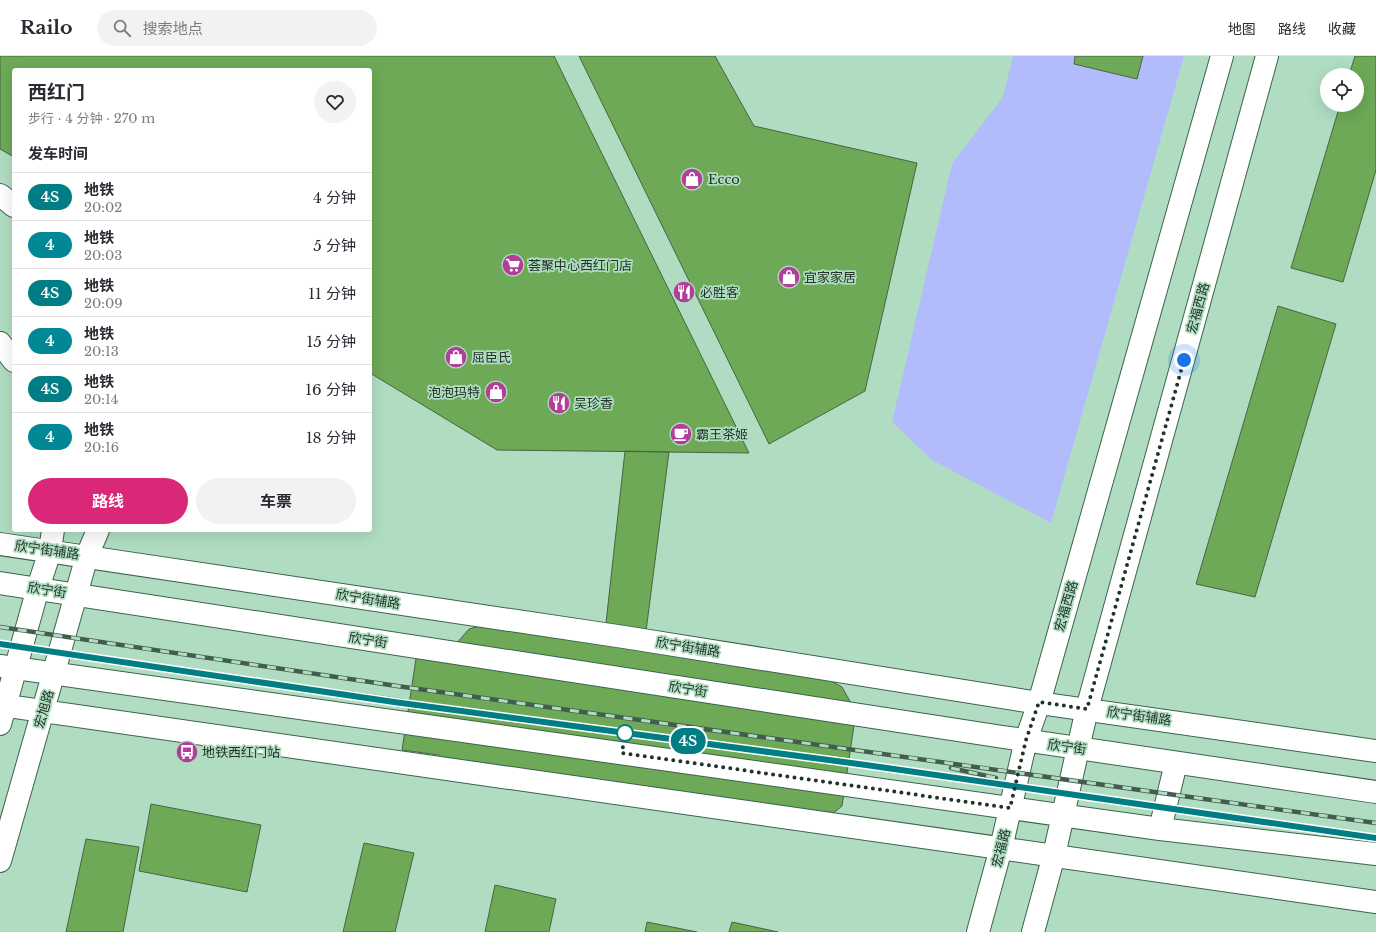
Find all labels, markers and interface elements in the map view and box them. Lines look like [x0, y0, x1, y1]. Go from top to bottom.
search box [97, 10, 377, 46]
text: Railo [20, 16, 73, 39]
icon: search [111, 17, 133, 39]
text: 搜索地点 [143, 19, 203, 38]
text: 地图 [1228, 20, 1256, 38]
text: 路线 [1278, 20, 1306, 38]
text: 收藏 [1328, 20, 1356, 38]
map controls [1320, 68, 1364, 112]
button: locate [1320, 68, 1364, 112]
text: 西红门 [28, 81, 85, 104]
button: heart [314, 81, 356, 123]
text: 步行 · 4 分钟 · 270 m [28, 110, 155, 127]
text: 发车时间 [28, 144, 88, 163]
shop icon: Ecco [679, 166, 705, 192]
place label: Ecco [708, 171, 740, 188]
text: 地铁 [84, 180, 114, 199]
text: 4S [41, 188, 59, 206]
text: 4 分钟 [313, 188, 356, 207]
text: 20:02 [84, 199, 122, 216]
text: 地铁 [84, 228, 114, 247]
text: 4 [45, 236, 55, 254]
text: 5 分钟 [313, 236, 356, 255]
text: 20:03 [84, 247, 122, 264]
supermarket icon: 荟聚中心西红门店 [500, 252, 526, 278]
place label: 荟聚中心西红门店 [528, 257, 632, 274]
shop icon: 宜家家居 [776, 264, 802, 290]
place label: 宜家家居 [804, 269, 856, 286]
text: 地铁 [84, 276, 114, 295]
restaurant icon: 必胜客 [671, 279, 697, 305]
street label: 宏福西路 [1183, 281, 1213, 335]
text: 4S [41, 284, 59, 302]
text: 11 分钟 [308, 284, 356, 303]
place label: 必胜客 [700, 284, 739, 301]
text: 20:09 [84, 295, 123, 312]
text: 地铁 [84, 324, 114, 343]
text: 4 [45, 332, 55, 350]
text: 15 分钟 [306, 332, 356, 351]
text: 20:13 [84, 343, 119, 360]
shop icon: 屈臣氏 [443, 344, 469, 370]
place label: 屈臣氏 [472, 349, 511, 366]
your location [1174, 350, 1194, 370]
text: 地铁 [84, 372, 114, 391]
shop icon: 泡泡玛特 [483, 379, 509, 405]
text: 4S [41, 380, 59, 398]
text: 16 分钟 [305, 380, 356, 399]
place label: 泡泡玛特 [428, 384, 480, 401]
restaurant icon: 吴珍香 [546, 390, 572, 416]
text: 20:14 [84, 391, 118, 408]
place label: 吴珍香 [574, 395, 613, 412]
text: 地铁 [84, 420, 114, 439]
cafe icon: 霸王茶姬 [668, 421, 694, 447]
place label: 霸王茶姬 [696, 426, 748, 443]
text: 4 [45, 428, 55, 446]
text: 18 分钟 [306, 428, 356, 447]
text: 20:16 [84, 439, 119, 456]
button: 路线 [28, 478, 188, 524]
button: 车票 [196, 478, 356, 524]
street label: 欣宁街辅路 [14, 537, 80, 563]
street label: 欣宁街 [26, 579, 68, 601]
street label: 宏福西路 [1051, 579, 1081, 633]
street label: 欣宁街辅路 [335, 586, 401, 612]
street label: 欣宁街 [347, 629, 389, 651]
street label: 欣宁街辅路 [655, 634, 721, 660]
street label: 欣宁街 [667, 678, 709, 700]
street label: 宏旭路 [30, 688, 58, 730]
street label: 欣宁街辅路 [1106, 703, 1172, 729]
unlabelled marker [616, 724, 634, 742]
line badge: 4S [670, 728, 706, 754]
text: 4S [679, 732, 697, 750]
street label: 欣宁街 [1046, 736, 1088, 758]
bus stop icon: 地铁西红门站 [174, 739, 200, 765]
place label: 地铁西红门站 [202, 744, 280, 761]
street label: 宏福路 [988, 827, 1014, 869]

